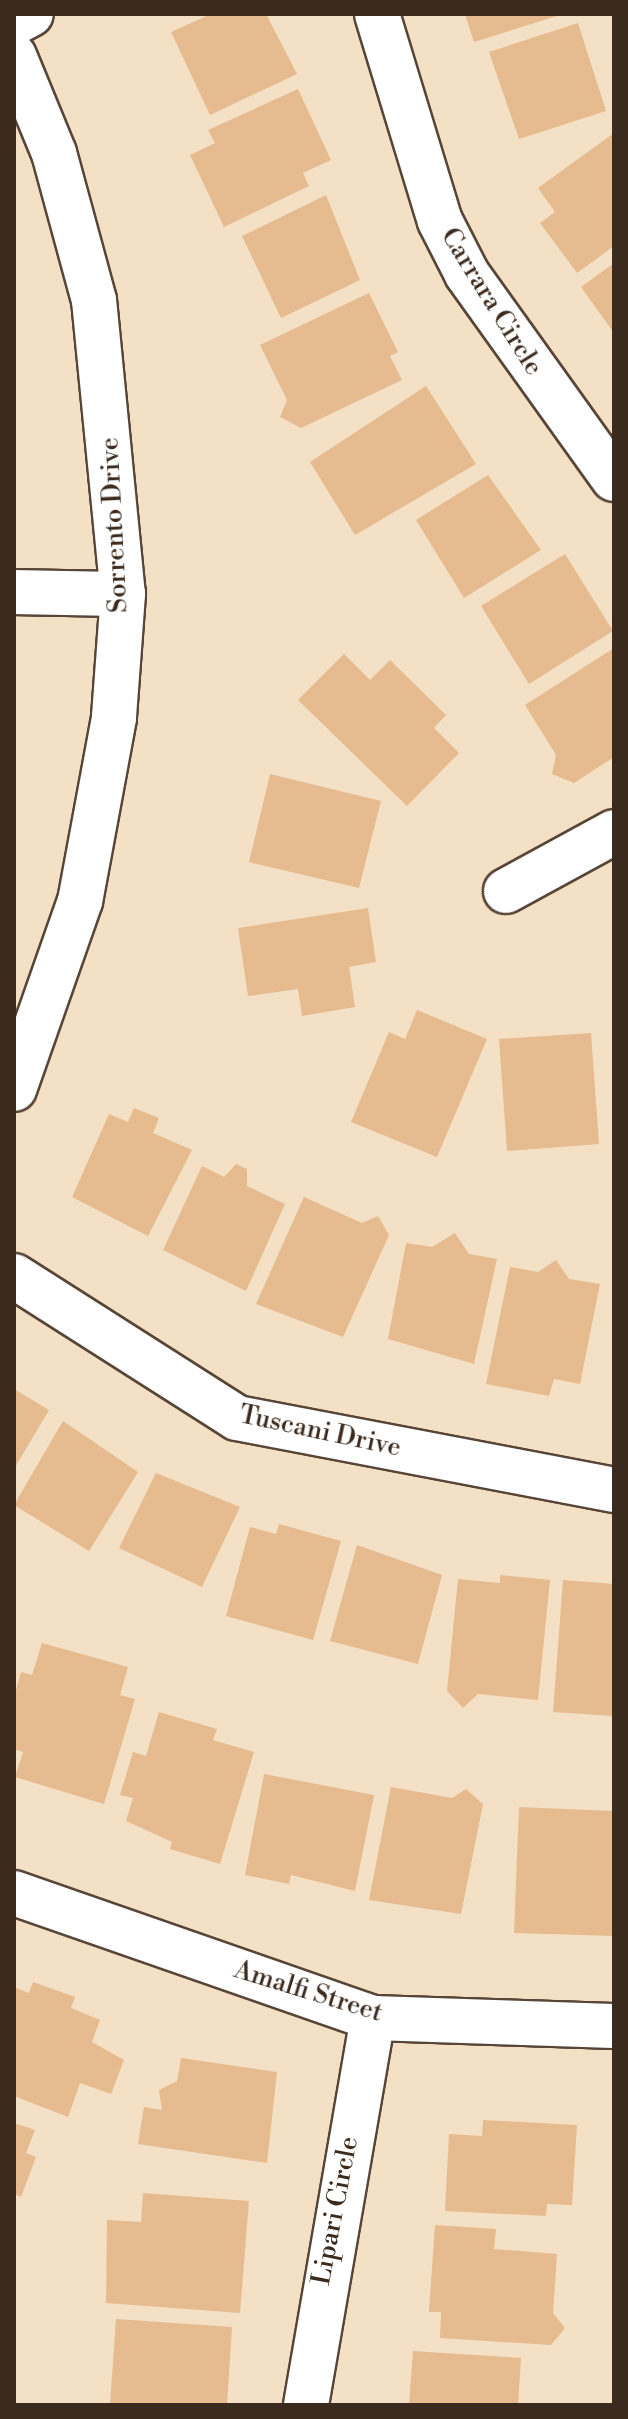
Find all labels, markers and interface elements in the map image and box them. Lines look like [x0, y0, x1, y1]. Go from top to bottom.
street label: Carrara Circle [433, 223, 549, 381]
street label: Sorrento Drive [95, 436, 135, 614]
street label: Tuscani Drive [236, 1400, 404, 1464]
street label: Amalfi Street [230, 1955, 386, 2029]
street label: Lipari Circle [306, 2134, 366, 2288]

